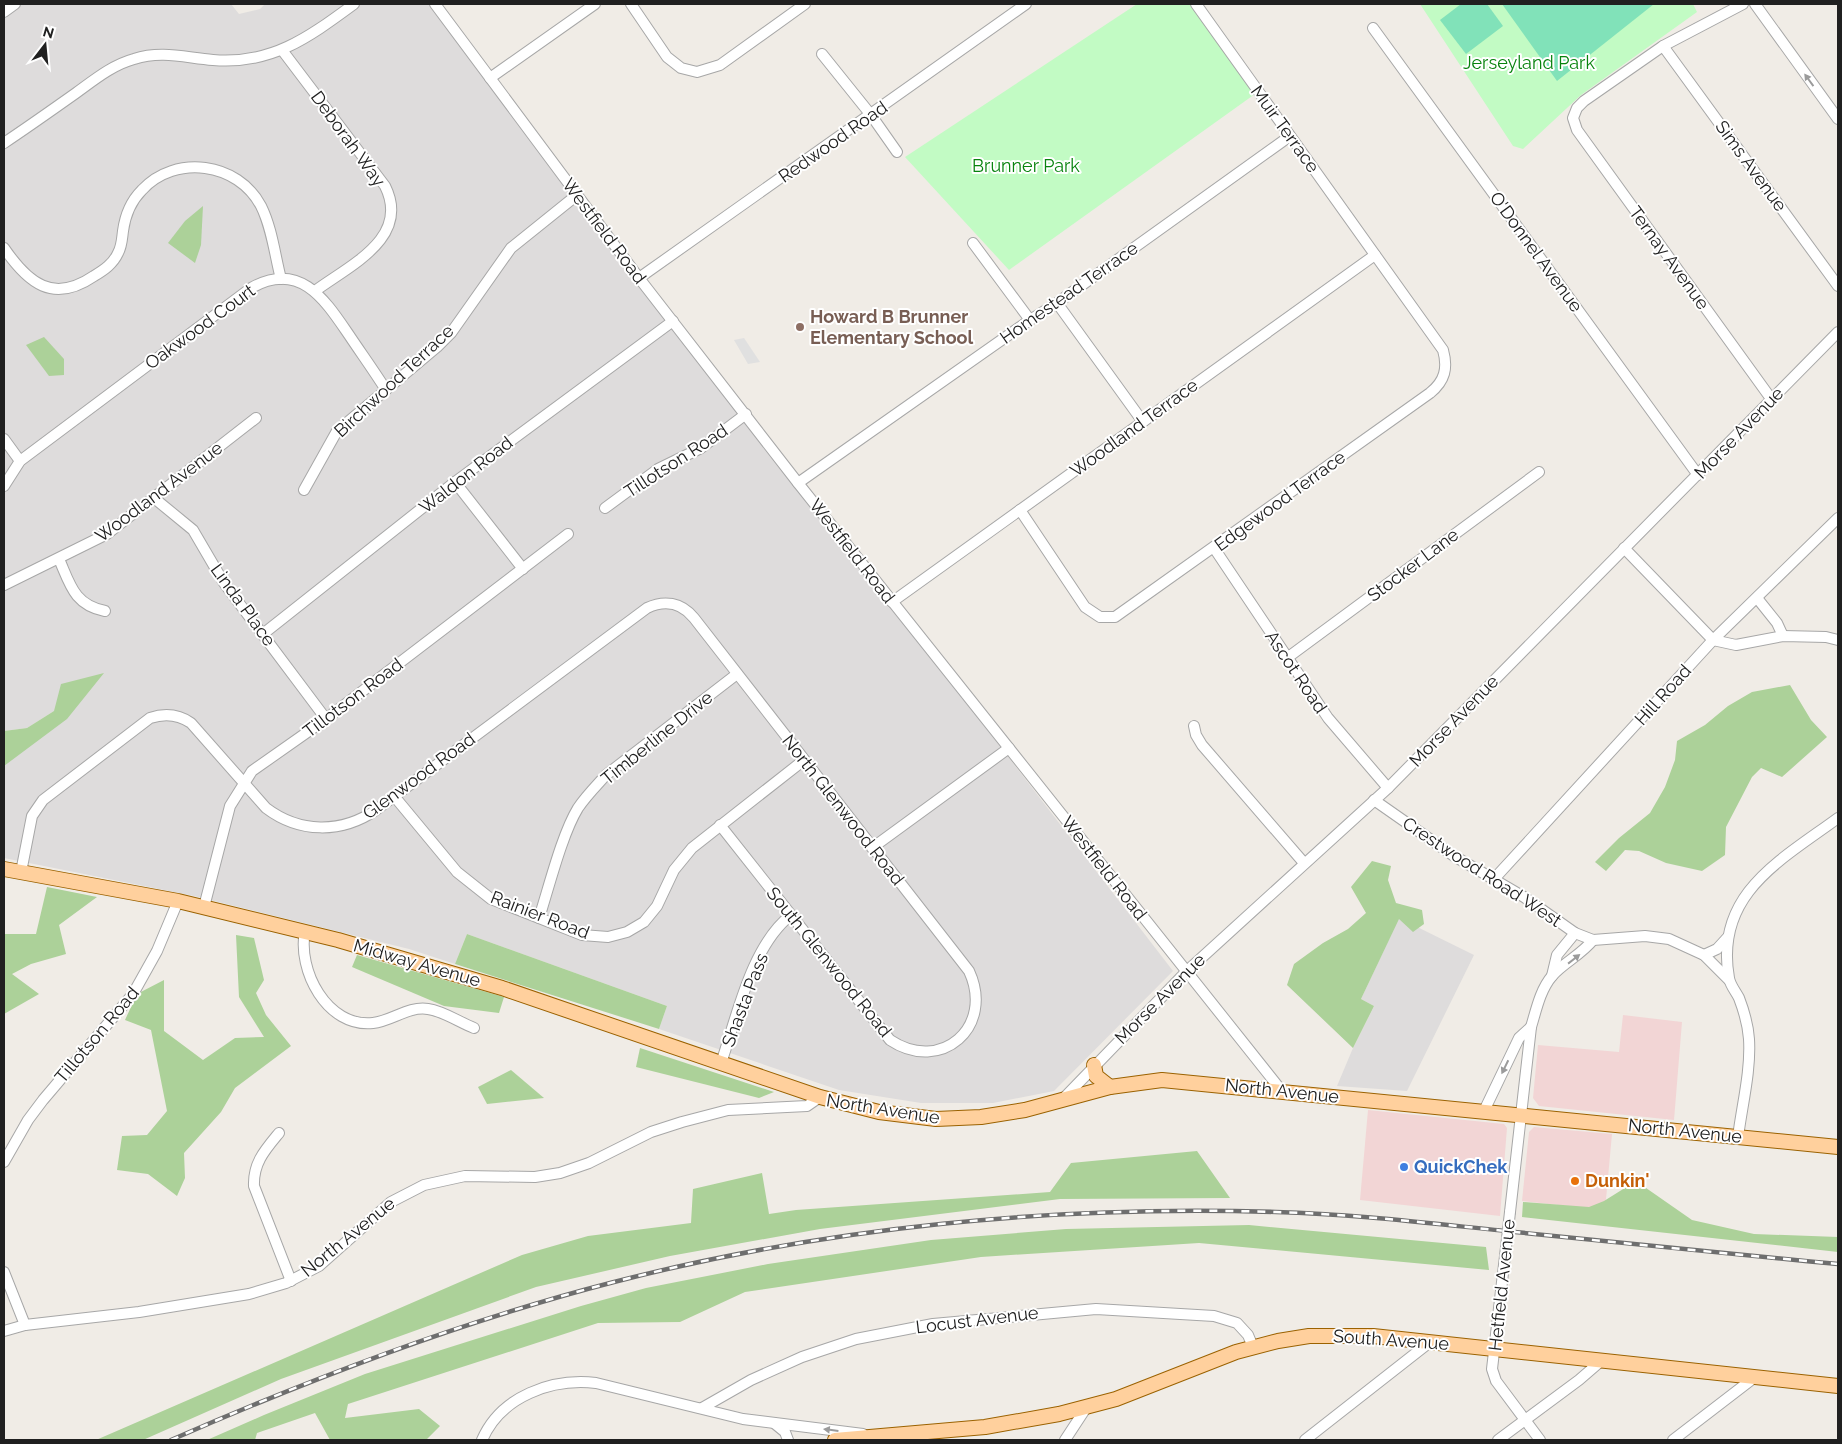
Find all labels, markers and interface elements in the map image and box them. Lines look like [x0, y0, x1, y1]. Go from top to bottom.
north arrow [20, 20, 70, 70]
text: N [41, 23, 56, 42]
park label: Jerseyland Park [1463, 52, 1595, 73]
one-way arrow [1804, 73, 1814, 87]
street label: Muir Terrace [1247, 81, 1324, 177]
street label: Deborah Way [307, 87, 390, 191]
street label: Redwood Road [774, 96, 891, 187]
street label: Sims Avenue [1711, 116, 1792, 216]
park label: Brunner Park [972, 155, 1080, 176]
street label: Westfield Road [558, 174, 651, 288]
street label: O'Donnel Avenue [1486, 187, 1587, 316]
street label: Ternay Avenue [1625, 202, 1714, 314]
street label: Homestead Terrace [996, 237, 1142, 348]
street label: Oakwood Court [141, 280, 259, 373]
place label: Howard B Brunner Elementary School [810, 306, 974, 348]
street label: Birchwood Terrace [330, 320, 458, 441]
marker: Howard B Brunner Elementary School [794, 321, 806, 333]
street label: Woodland Terrace [1066, 374, 1202, 481]
street label: Morse Avenue [1690, 382, 1788, 483]
street label: Tillotson Road [620, 419, 731, 502]
street label: Waldon Road [415, 432, 517, 518]
street label: Woodland Avenue [91, 437, 227, 546]
street label: Edgewood Terrace [1210, 446, 1350, 555]
street label: Westfield Road [805, 494, 900, 607]
street label: Stocker Lane [1363, 523, 1463, 606]
street label: Linda Place [206, 559, 281, 650]
street label: Ascot Road [1261, 627, 1332, 717]
street label: Tillotson Road [299, 653, 407, 742]
street label: Hill Road [1630, 660, 1695, 729]
street label: Morse Avenue [1405, 670, 1503, 771]
street label: Timberline Drive [597, 686, 717, 789]
street label: Glenwood Road [359, 728, 479, 823]
street label: North Glenwood Road [778, 730, 909, 889]
street label: Westfield Road [1057, 811, 1152, 924]
street label: Crestwood Road West [1399, 812, 1566, 931]
street label: South Glenwood Road [762, 882, 896, 1041]
street label: Rainier Road [488, 886, 592, 943]
street label: Midway Avenue [351, 934, 484, 991]
street label: Morse Avenue [1110, 949, 1209, 1048]
street label: Shasta Pass [717, 950, 772, 1050]
one-way arrow [1567, 954, 1580, 965]
street label: Tillotson Road [50, 982, 143, 1087]
one-way arrow [1501, 1060, 1509, 1075]
street label: North Avenue [1224, 1074, 1341, 1107]
street label: North Avenue [825, 1089, 942, 1128]
street label: North Avenue [1627, 1114, 1744, 1147]
place label: QuickChek [1414, 1156, 1508, 1177]
marker: QuickChek [1398, 1161, 1410, 1173]
place label: Dunkin' [1585, 1170, 1649, 1191]
marker: Dunkin' [1569, 1175, 1581, 1187]
street label: North Avenue [297, 1192, 399, 1281]
street label: Hetfield Avenue [1484, 1218, 1519, 1352]
street label: Locust Avenue [914, 1302, 1040, 1337]
street label: South Avenue [1332, 1325, 1450, 1354]
one-way arrow [823, 1426, 839, 1434]

